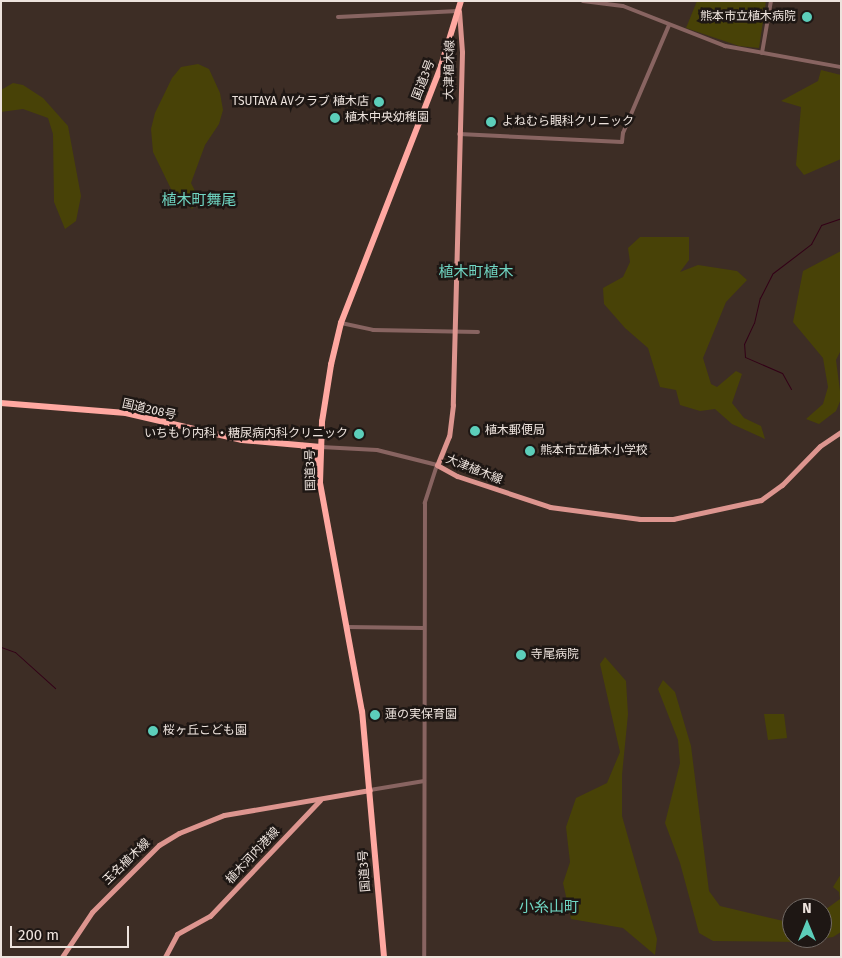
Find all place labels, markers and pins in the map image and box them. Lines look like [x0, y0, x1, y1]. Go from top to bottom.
place label: 熊本市立植木病院 [700, 10, 796, 24]
marker: 熊本市立植木病院 [800, 10, 814, 24]
place label: TSUTAYA AVクラブ 植木店 [232, 95, 369, 109]
marker: TSUTAYA AVクラブ 植木店 [373, 96, 385, 108]
place label: 植木中央幼稚園 [345, 111, 429, 125]
marker: 植木中央幼稚園 [329, 112, 341, 124]
marker: よねむら眼科クリニック [484, 115, 498, 129]
place label: よねむら眼科クリニック [502, 115, 634, 129]
place label: 植木郵便局 [485, 424, 545, 438]
marker: 植木郵便局 [469, 425, 481, 437]
place label: いちもり内科・糖尿病内科クリニック [144, 427, 348, 441]
marker: いちもり内科・糖尿病内科クリニック [352, 427, 366, 441]
place label: 熊本市立植木小学校 [540, 444, 648, 458]
marker: 熊本市立植木小学校 [524, 445, 536, 457]
place label: 寺尾病院 [531, 648, 579, 662]
marker: 寺尾病院 [515, 649, 527, 661]
place label: 蓮の実保育園 [385, 708, 457, 722]
marker: 蓮の実保育園 [369, 709, 381, 721]
place label: 桜ヶ丘こども園 [163, 724, 247, 738]
marker: 桜ヶ丘こども園 [147, 725, 159, 737]

